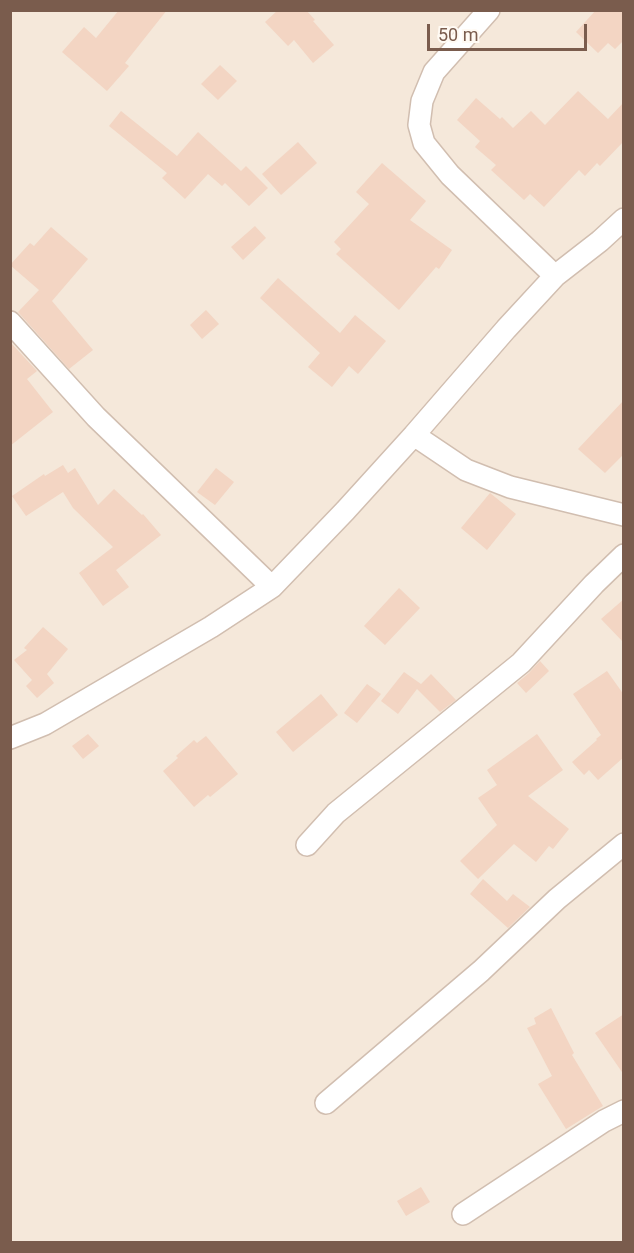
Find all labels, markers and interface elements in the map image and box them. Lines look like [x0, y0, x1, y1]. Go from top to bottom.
scale bar [430, 12, 590, 50]
text: 50 m [438, 24, 478, 45]

